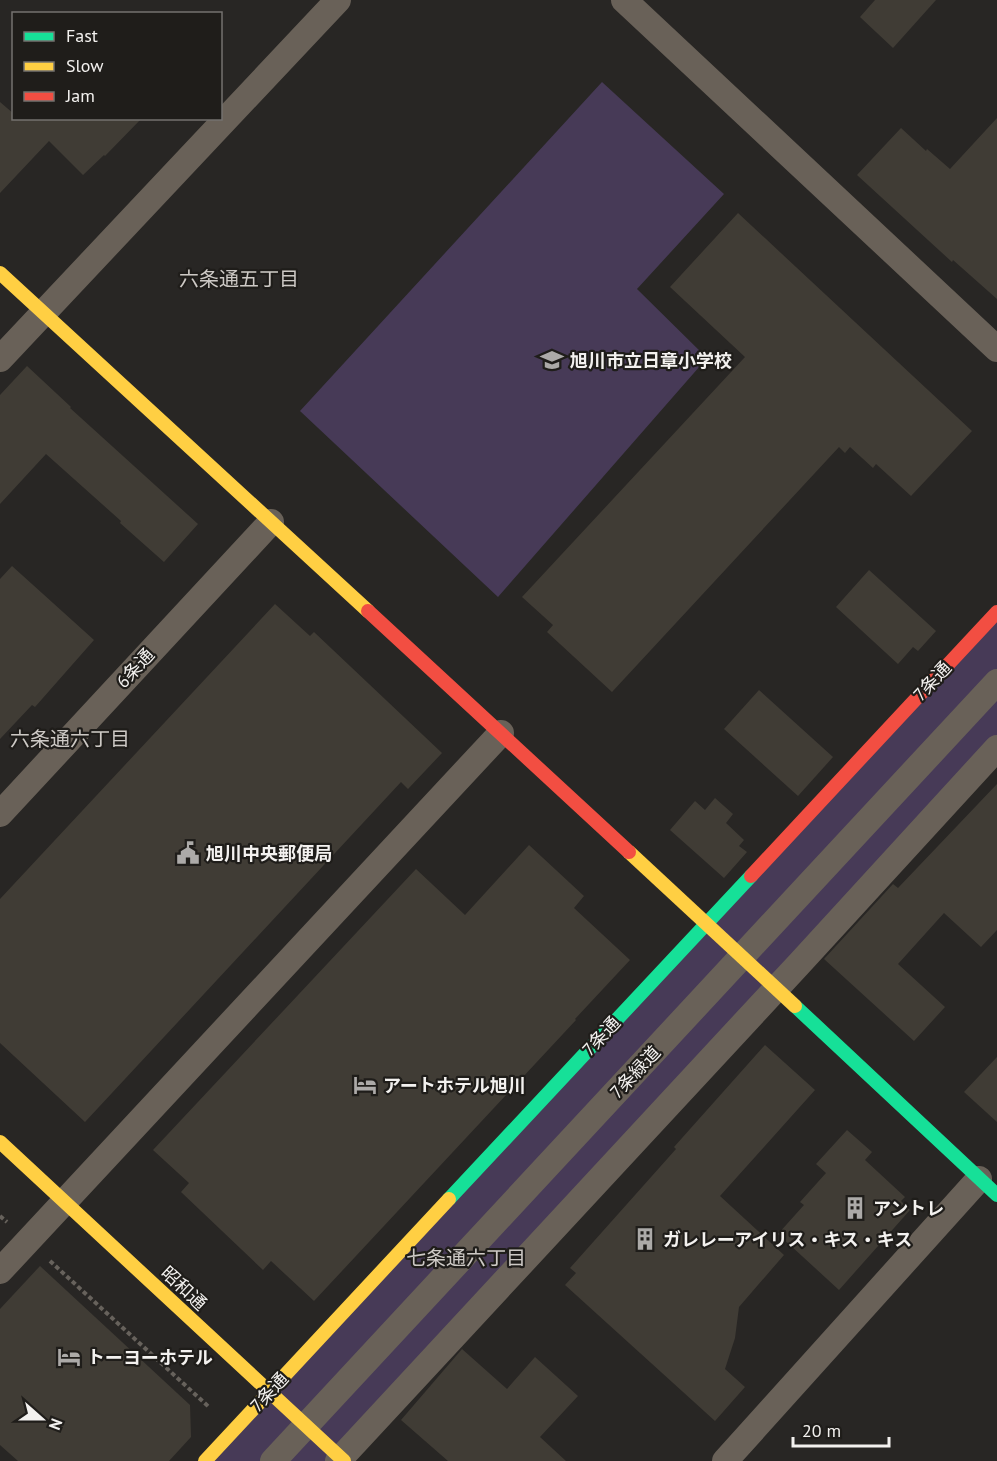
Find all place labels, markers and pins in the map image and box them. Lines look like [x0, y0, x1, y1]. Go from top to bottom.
school or university icon: 旭川市立日章小学校 [539, 347, 565, 373]
place label: 旭川市立日章小学校 [570, 349, 732, 372]
public building icon: 旭川中央郵便局 [175, 840, 201, 866]
place label: 旭川中央郵便局 [206, 842, 332, 865]
hotel icon: アートホテル旭川 [352, 1072, 378, 1098]
place label: アートホテル旭川 [383, 1074, 526, 1097]
building icon: アントレ [842, 1195, 868, 1221]
place label: アントレ [873, 1197, 944, 1220]
building icon: ガレレーアイリス・キス・キス [632, 1226, 658, 1252]
place label: ガレレーアイリス・キス・キス [663, 1228, 912, 1251]
hotel icon: トーヨーホテル [56, 1344, 82, 1370]
place label: トーヨーホテル [87, 1346, 213, 1369]

